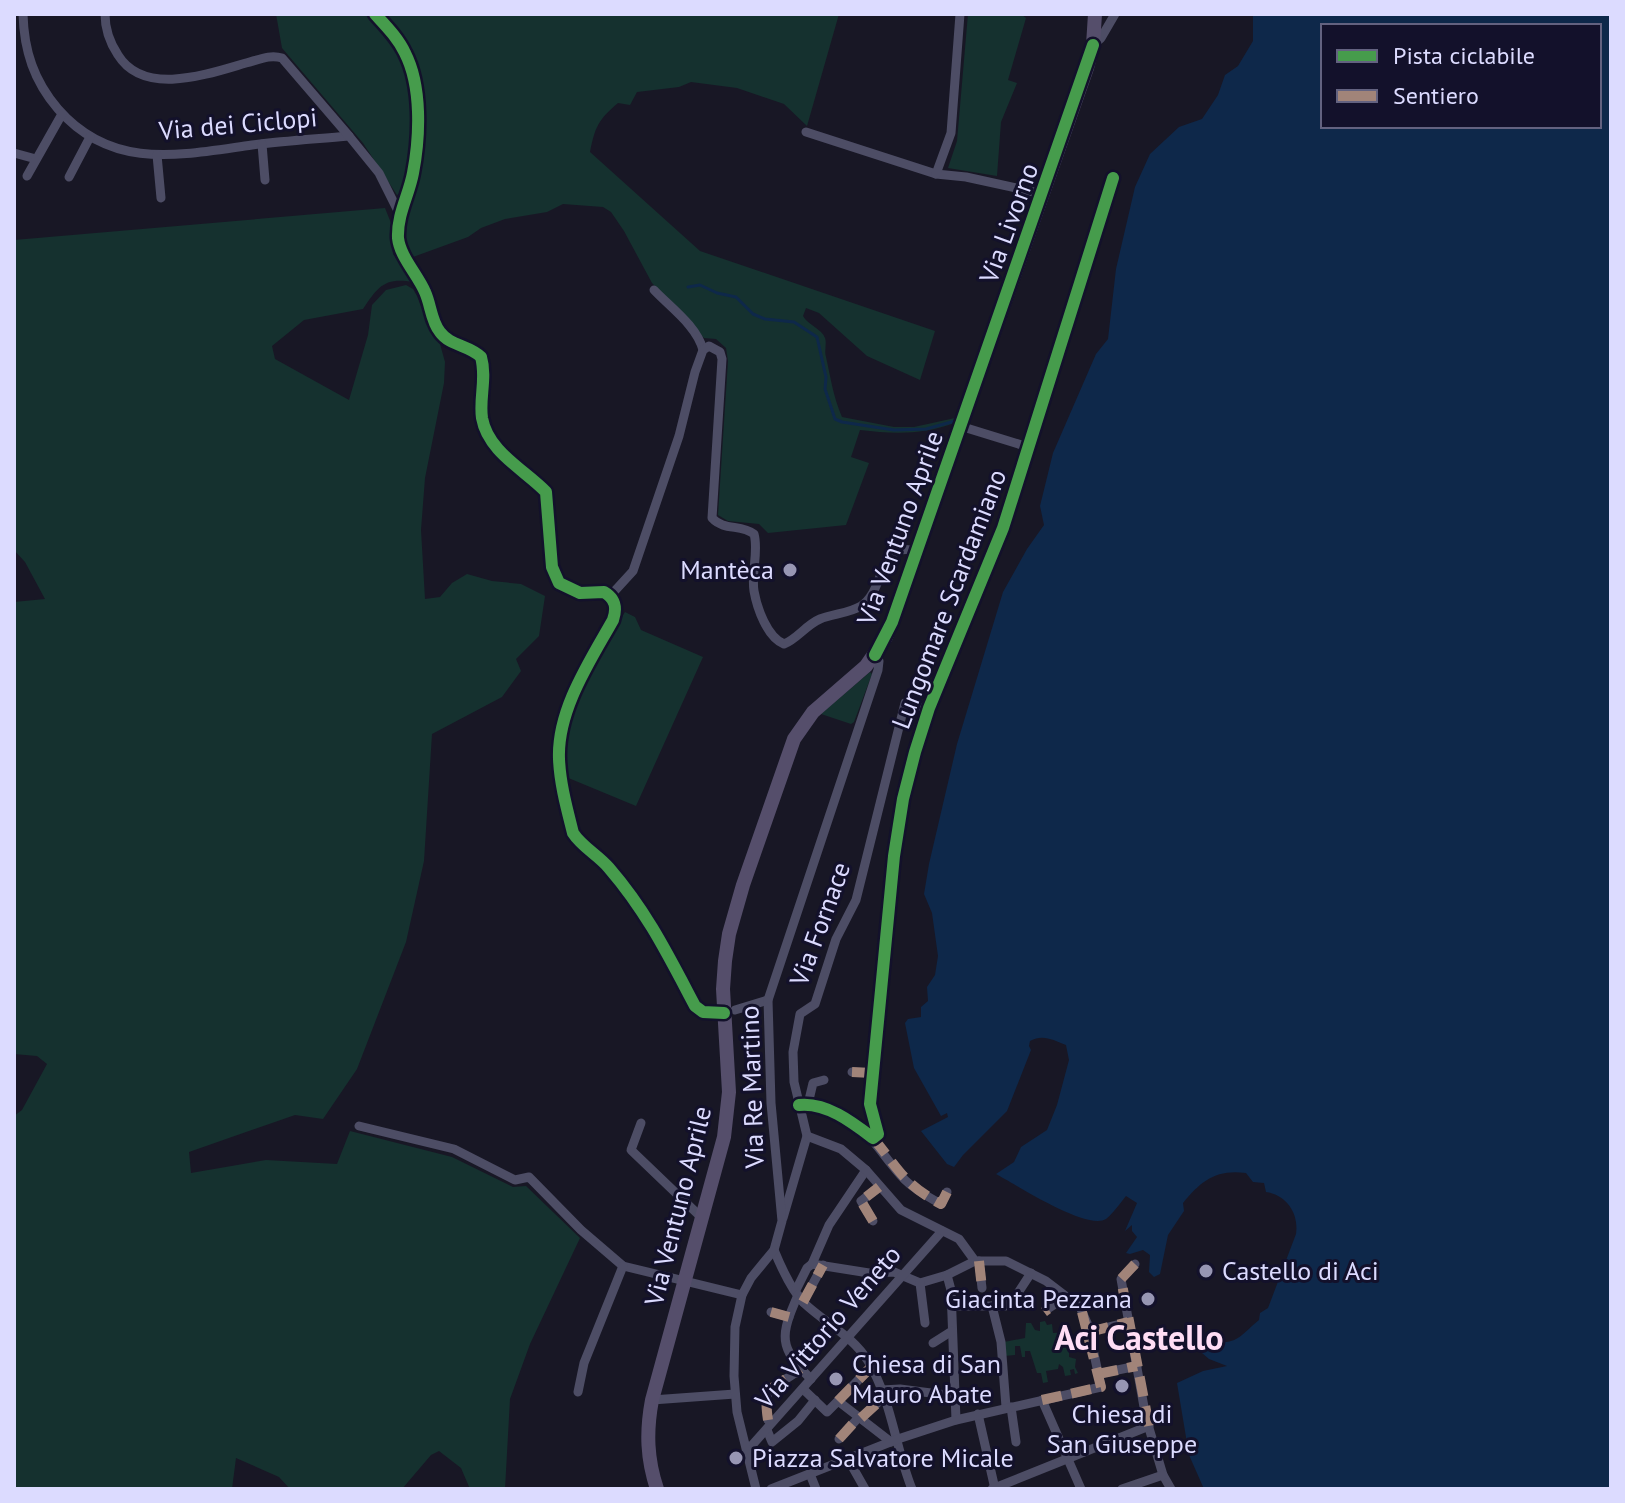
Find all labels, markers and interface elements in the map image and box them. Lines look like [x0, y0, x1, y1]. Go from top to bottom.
legend [1321, 24, 1601, 128]
text: Pista ciclabile [1393, 40, 1535, 71]
text: Sentiero [1393, 80, 1479, 111]
street label: Via dei Ciclopi [156, 100, 318, 147]
street label: Via Livorno [971, 158, 1045, 288]
street label: Via Ventuno Aprile [849, 426, 950, 630]
street label: Lungomare Scardamiano [884, 464, 1013, 733]
place label: Mantèca [680, 553, 774, 586]
marker: Mantèca [781, 561, 799, 579]
street label: Via Fornace [782, 857, 857, 991]
street label: Via Re Martino [732, 1005, 771, 1170]
street label: Via Ventuno Aprile [637, 1103, 718, 1310]
street label: Via Vittorio Veneto [747, 1238, 908, 1416]
place label: Castello di Aci [1222, 1254, 1379, 1287]
marker: Castello di Aci [1197, 1262, 1215, 1280]
place label: Giacinta Pezzana [945, 1282, 1132, 1315]
marker: Giacinta Pezzana [1139, 1290, 1157, 1308]
district label: Aci Castello [1054, 1315, 1224, 1359]
place label: Chiesa di San Mauro Abate [852, 1347, 1001, 1410]
marker: Chiesa di San Mauro Abate [827, 1370, 845, 1388]
marker: Chiesa di San Giuseppe [1113, 1377, 1131, 1395]
place label: Chiesa di San Giuseppe [1047, 1397, 1197, 1460]
place label: Piazza Salvatore Micale [752, 1441, 1014, 1474]
marker: Piazza Salvatore Micale [727, 1449, 745, 1467]

